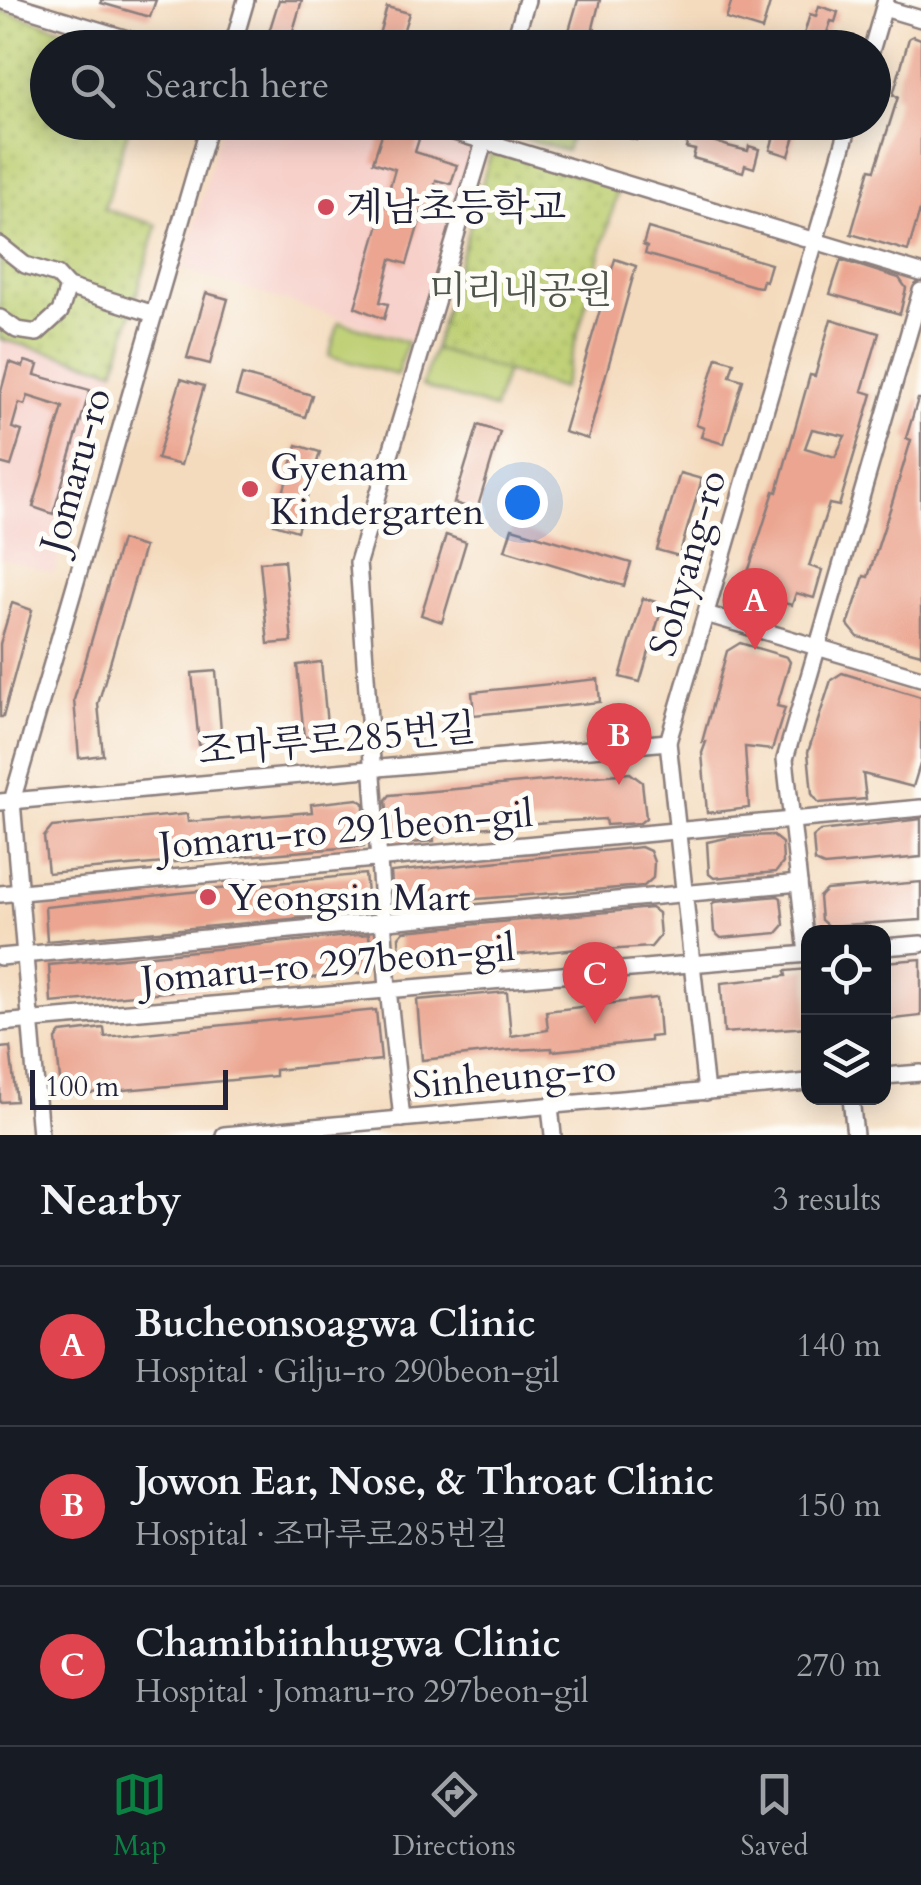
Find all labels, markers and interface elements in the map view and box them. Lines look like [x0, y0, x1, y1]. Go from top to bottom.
search box [30, 30, 891, 140]
icon: search [65, 58, 120, 113]
text: Search here [145, 59, 329, 111]
place label: 계남초등학교 [346, 182, 566, 234]
marker: 계남초등학교 [315, 196, 337, 218]
park label: 미리내공원 [429, 265, 613, 317]
street label: Jomaru-ro [26, 382, 124, 563]
place label: Gyenam Kindergarten [270, 442, 485, 538]
street label: Sohyang-ro [637, 464, 739, 662]
your location [497, 477, 548, 528]
marker: Gyenam Kindergarten [239, 478, 261, 500]
pin: A [722, 568, 788, 650]
street label: 조마루로285번길 [196, 702, 478, 778]
pin: B [586, 702, 652, 785]
street label: Jomaru-ro 291beon-gil [152, 788, 535, 873]
place label: Yeongsin Mart [228, 872, 470, 924]
marker: Yeongsin Mart [197, 886, 219, 908]
street label: Jomaru-ro 297beon-gil [134, 922, 517, 1007]
map controls [801, 925, 891, 1105]
button: locate [801, 925, 891, 1015]
pin: C [562, 942, 628, 1024]
button: layers [801, 1015, 891, 1105]
street label: Sinheung-ro [410, 1042, 618, 1112]
scale bar [30, 1065, 228, 1110]
text: 100 m [45, 1068, 119, 1106]
text: Nearby [40, 1172, 182, 1229]
text: 3 results [773, 1178, 881, 1222]
text: Bucheonsoagwa Clinic [135, 1298, 536, 1350]
text: A [60, 1324, 85, 1368]
text: 140 m [796, 1324, 881, 1368]
text: Hospital · Gilju-ro 290beon-gil [135, 1350, 560, 1394]
text: Jowon Ear, Nose, & Throat Clinic [135, 1456, 714, 1508]
text: B [61, 1484, 84, 1528]
text: 150 m [796, 1484, 881, 1528]
text: Hospital · 조마루로285번길 [135, 1513, 508, 1557]
text: Chamibiinhugwa Clinic [135, 1618, 561, 1670]
text: C [60, 1644, 85, 1688]
text: 270 m [796, 1644, 881, 1688]
text: Hospital · Jomaru-ro 297beon-gil [135, 1670, 589, 1714]
tab: Map [112, 1767, 167, 1865]
tab: Directions [392, 1767, 516, 1865]
tab: Saved [741, 1767, 809, 1865]

